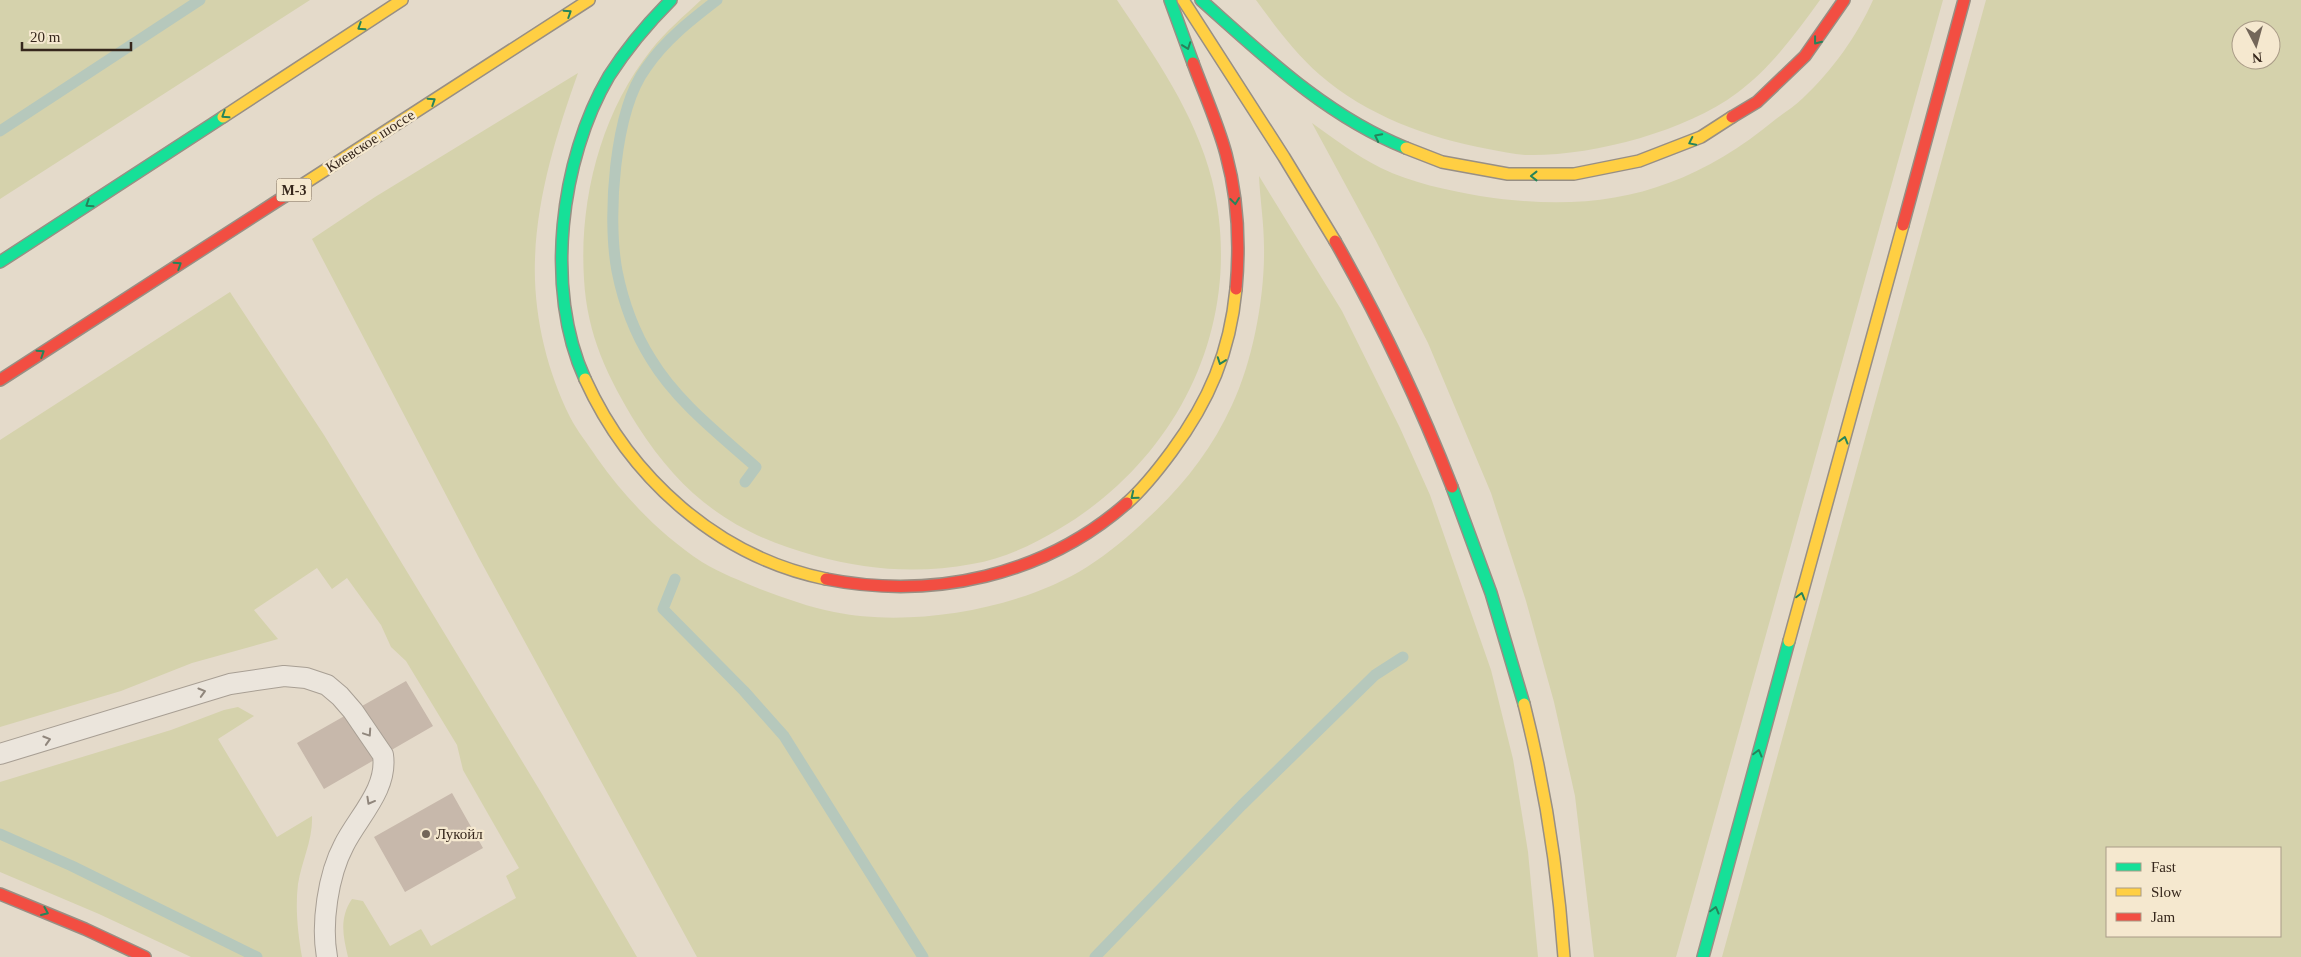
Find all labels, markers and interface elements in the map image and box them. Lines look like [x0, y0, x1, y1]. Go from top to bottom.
one-way arrow [563, 10, 572, 19]
scale bar [22, 20, 131, 52]
one-way arrow [357, 20, 366, 30]
north arrow [2231, 20, 2281, 70]
text: 20 m [30, 29, 61, 45]
one-way arrow [1815, 35, 1823, 44]
one-way arrow [1181, 41, 1191, 50]
text: N [2251, 49, 2263, 65]
one-way arrow [426, 98, 435, 107]
street label: Киевское шоссе [323, 106, 418, 176]
one-way arrow [221, 109, 230, 119]
one-way arrow [1374, 133, 1383, 143]
one-way arrow [1688, 136, 1697, 146]
one-way arrow [1530, 170, 1538, 181]
road number: М-3 [276, 178, 312, 202]
one-way arrow [1229, 197, 1240, 205]
one-way arrow [85, 198, 95, 207]
one-way arrow [172, 262, 181, 271]
one-way arrow [35, 350, 45, 359]
one-way arrow [1217, 356, 1227, 365]
one-way arrow [1838, 435, 1849, 444]
one-way arrow [1130, 491, 1139, 500]
one-way arrow [1795, 592, 1806, 601]
one-way arrow [197, 687, 205, 697]
one-way arrow [362, 727, 371, 737]
one-way arrow [42, 735, 50, 745]
one-way arrow [1753, 750, 1763, 758]
one-way arrow [366, 796, 376, 805]
place label: Лукойл [436, 826, 483, 842]
marker: Лукойл [420, 828, 432, 840]
legend [2106, 847, 2281, 937]
text: Fast [2151, 859, 2177, 875]
text: Slow [2151, 884, 2182, 900]
one-way arrow [40, 906, 49, 917]
one-way arrow [1710, 906, 1720, 915]
text: Jam [2151, 909, 2175, 925]

